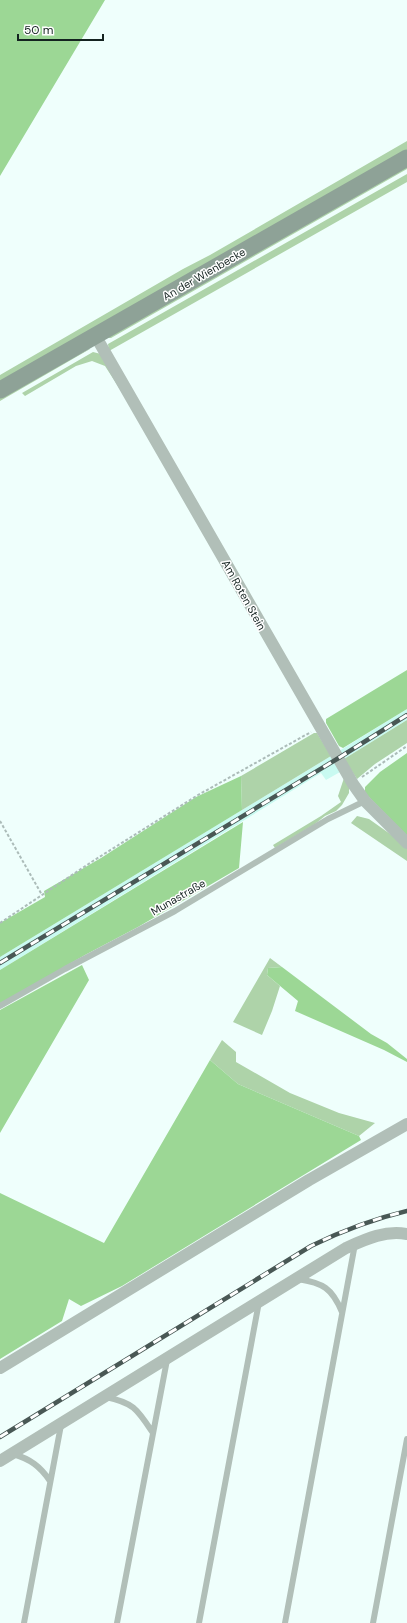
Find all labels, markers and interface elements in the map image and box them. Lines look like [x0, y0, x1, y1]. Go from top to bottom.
scale bar [18, 16, 103, 42]
text: 50 m [24, 22, 53, 38]
street label: An der Wienbecke [160, 245, 248, 303]
street label: Am Roten Stein [219, 558, 269, 632]
street label: Munastraße [148, 876, 208, 918]

